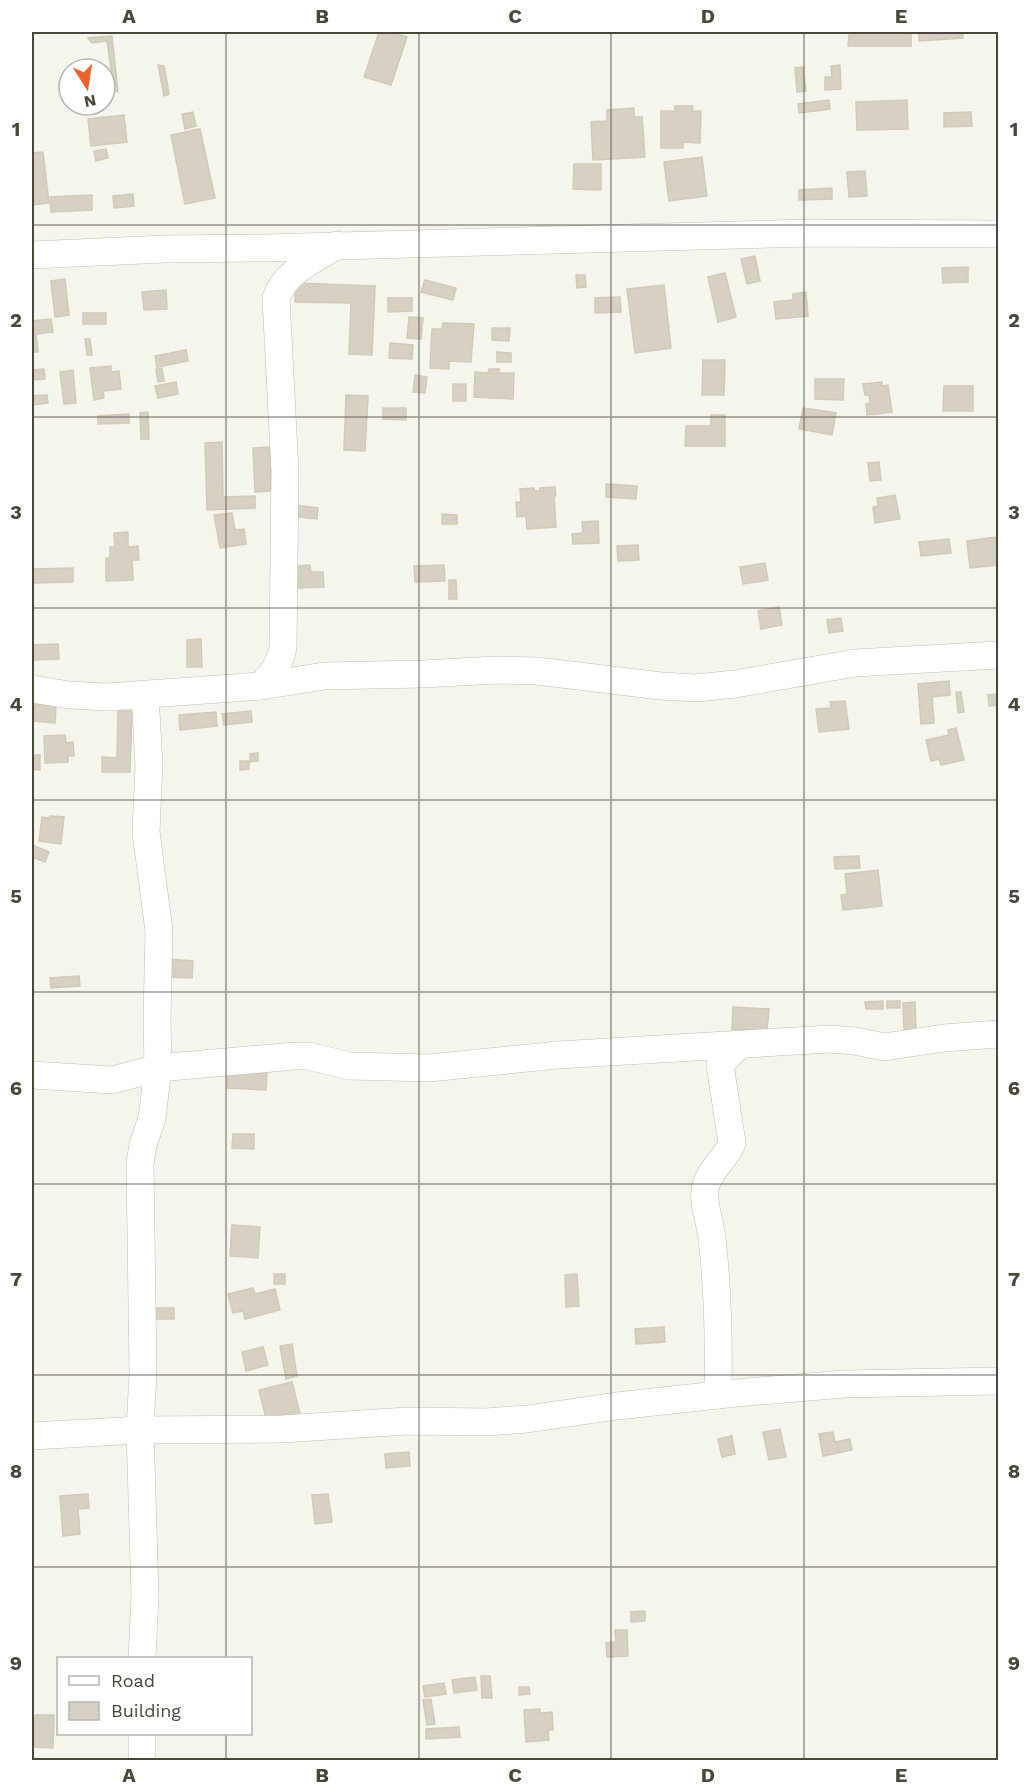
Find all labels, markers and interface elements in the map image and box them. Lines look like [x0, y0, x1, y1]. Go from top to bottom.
text: A [122, 4, 136, 28]
text: B [315, 4, 329, 28]
text: C [508, 4, 522, 28]
text: D [701, 4, 715, 28]
text: E [895, 4, 907, 28]
north arrow [57, 57, 117, 117]
text: N [82, 91, 98, 112]
text: 1 [12, 117, 20, 141]
text: 1 [1010, 117, 1018, 141]
text: 2 [10, 308, 22, 332]
text: 2 [1008, 308, 1020, 332]
text: 3 [10, 500, 22, 524]
text: 3 [1008, 500, 1020, 524]
text: 4 [10, 692, 23, 716]
text: 4 [1008, 692, 1021, 716]
text: 5 [10, 884, 22, 908]
text: 5 [1008, 884, 1020, 908]
text: 6 [10, 1076, 22, 1100]
text: 6 [1008, 1076, 1020, 1100]
text: 7 [10, 1267, 22, 1291]
text: 7 [1008, 1267, 1020, 1291]
text: 8 [10, 1459, 22, 1483]
text: 8 [1008, 1459, 1020, 1483]
text: 9 [10, 1651, 22, 1675]
text: 9 [1008, 1651, 1020, 1675]
legend [57, 1657, 252, 1735]
text: Road [111, 1670, 155, 1691]
text: Building [111, 1700, 181, 1721]
text: A [122, 1763, 136, 1787]
text: B [315, 1763, 329, 1787]
text: C [508, 1763, 522, 1787]
text: D [701, 1763, 715, 1787]
text: E [895, 1763, 907, 1787]

